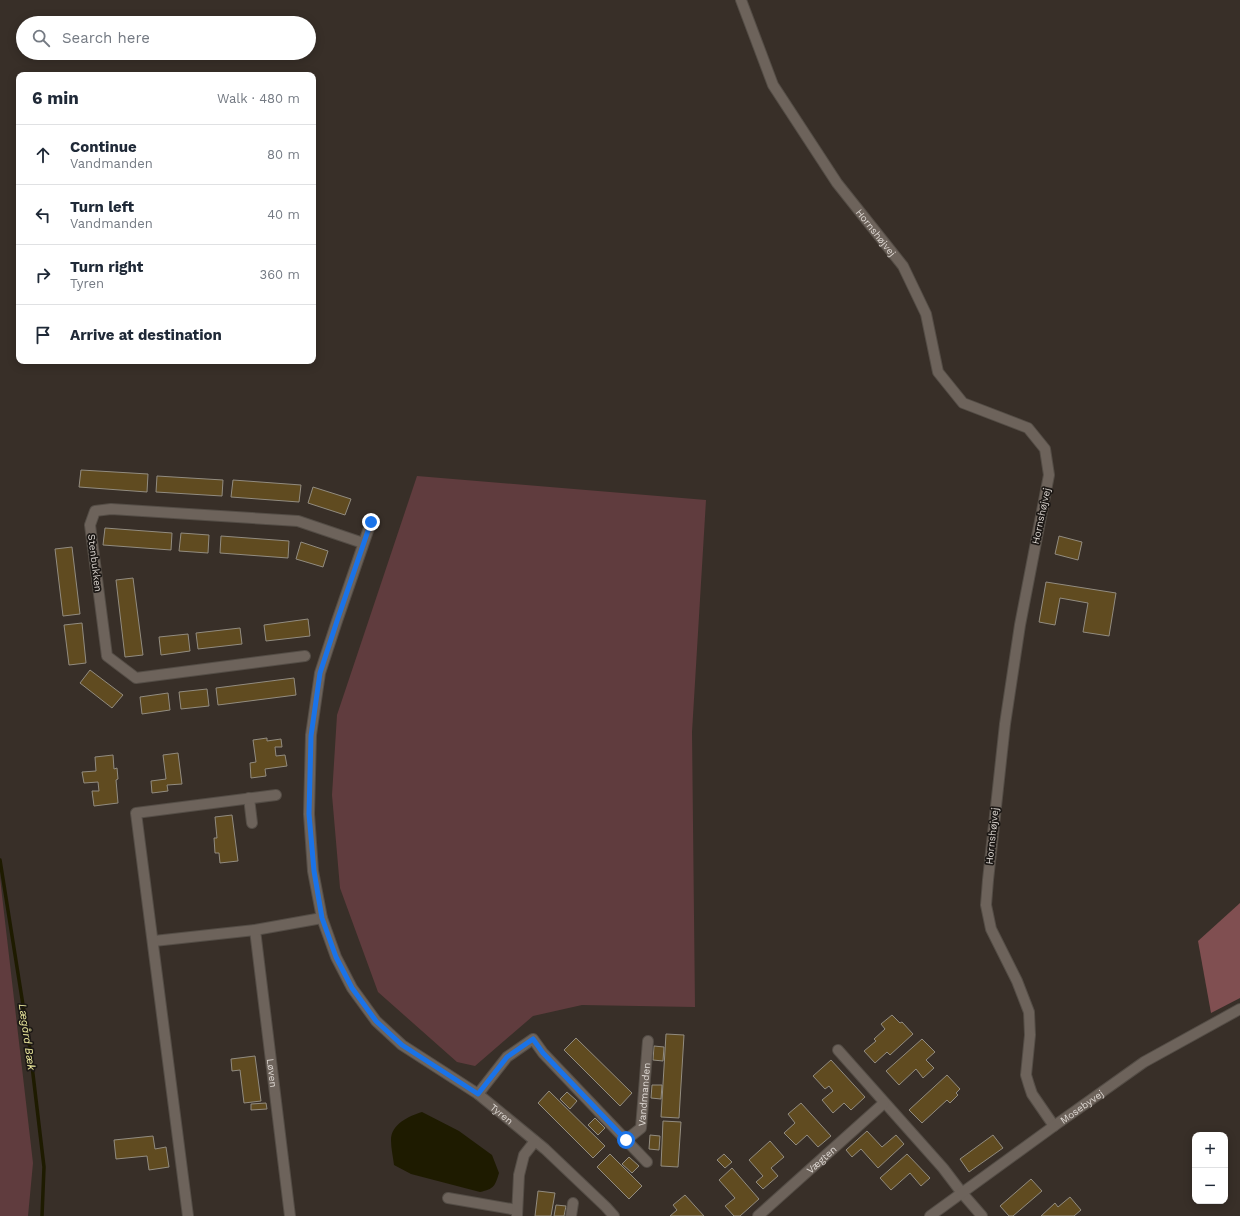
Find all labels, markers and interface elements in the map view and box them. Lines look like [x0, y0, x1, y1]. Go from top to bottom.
search box [16, 16, 316, 60]
icon: search [30, 27, 52, 49]
text: Search here [62, 29, 150, 47]
text: 6 min [32, 88, 79, 108]
text: Walk · 480 m [217, 91, 300, 106]
text: Continue [70, 138, 137, 156]
icon: ahead [32, 144, 54, 166]
text: 80 m [267, 147, 300, 162]
text: Vandmanden [70, 156, 153, 171]
text: Turn left [70, 198, 134, 216]
icon: left [32, 204, 54, 226]
text: 40 m [267, 207, 300, 222]
street label: Hornshøjvej [854, 207, 898, 258]
text: Vandmanden [70, 216, 153, 231]
text: Turn right [70, 258, 143, 276]
icon: right [32, 264, 54, 286]
text: 360 m [260, 267, 300, 282]
text: Tyren [70, 276, 104, 291]
icon: arrive [32, 324, 54, 346]
text: Arrive at destination [70, 326, 222, 344]
street label: Hornshøjvej [1030, 487, 1052, 545]
route end [362, 513, 380, 531]
street label: Stenbukken [86, 533, 104, 593]
street label: Hornshøjvej [984, 807, 1000, 865]
water label: Lægård Bæk [16, 1003, 38, 1072]
street label: Løven [265, 1058, 280, 1088]
street label: Vandmanden [636, 1062, 652, 1127]
street label: Mosebyvej [1058, 1087, 1105, 1126]
street label: Tyren [488, 1101, 516, 1126]
route start [617, 1131, 635, 1149]
map controls [1192, 1132, 1228, 1204]
button: + [1192, 1132, 1228, 1168]
street label: Vægten [804, 1143, 838, 1175]
button: − [1192, 1168, 1228, 1204]

